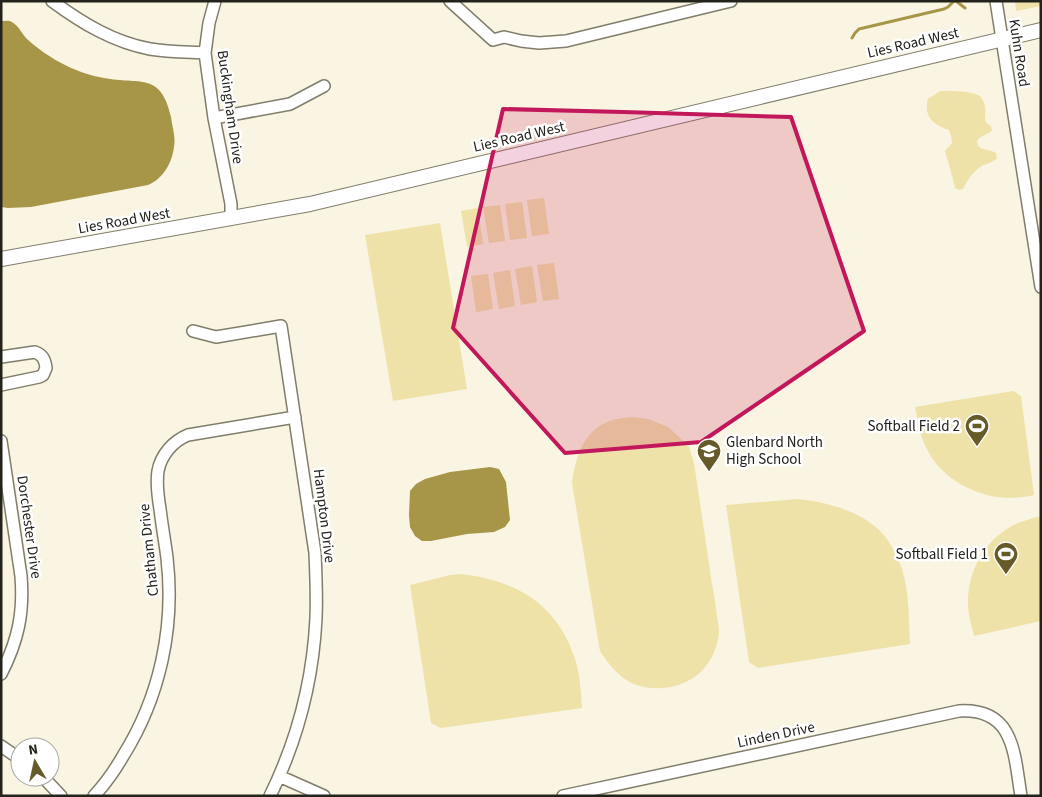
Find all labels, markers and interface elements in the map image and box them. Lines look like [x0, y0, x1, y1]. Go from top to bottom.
street label: Kuhn Road [1003, 18, 1035, 88]
street label: Lies Road West [865, 22, 961, 64]
street label: Buckingham Drive [212, 49, 248, 165]
street label: Lies Road West [471, 116, 567, 158]
street label: Lies Road West [76, 203, 172, 239]
sports icon: Softball Field 2 [964, 413, 990, 447]
place label: Softball Field 2 [868, 416, 960, 437]
place label: Glenbard North High School [726, 432, 823, 470]
school or university icon: Glenbard North High School [696, 438, 722, 472]
street label: Hampton Drive [308, 468, 340, 564]
street label: Dorchester Drive [11, 474, 47, 580]
street label: Chatham Drive [134, 503, 164, 597]
sports icon: Softball Field 1 [993, 541, 1019, 575]
place label: Softball Field 1 [896, 544, 988, 565]
street label: Linden Drive [735, 717, 817, 753]
north arrow [10, 737, 60, 787]
text: N [27, 740, 39, 761]

